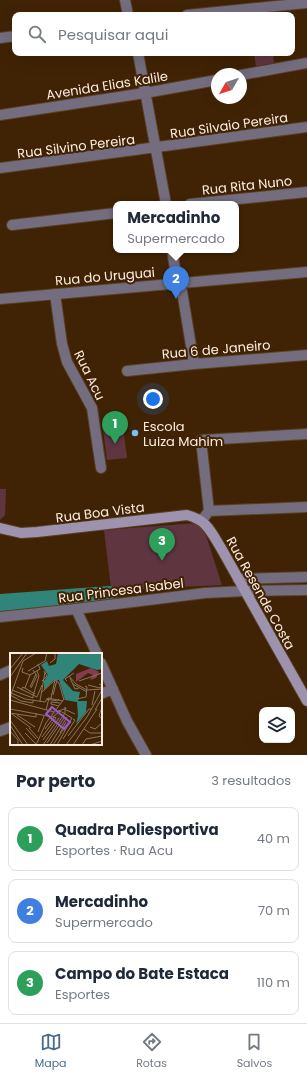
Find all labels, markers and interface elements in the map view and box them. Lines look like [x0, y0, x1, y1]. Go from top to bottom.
search box [12, 12, 295, 56]
icon: search [26, 23, 48, 45]
text: Pesquisar aqui [58, 24, 168, 45]
street label: Avenida Elias Kalile [45, 66, 169, 105]
north arrow [211, 68, 247, 104]
street label: Rua Silvaio Pereira [169, 108, 289, 143]
street label: Rua Silvino Pereira [16, 130, 136, 163]
street label: Rua Rita Nuno [201, 171, 293, 200]
popup [113, 201, 239, 253]
text: Mercadinho [127, 207, 220, 228]
text: Supermercado [127, 229, 225, 248]
street label: Rua do Uruguai [54, 263, 156, 290]
pin: 2 [163, 266, 189, 299]
street label: Rua 6 de Janeiro [161, 335, 271, 364]
street label: Rua Acu [69, 347, 110, 403]
your location [143, 389, 163, 409]
pin: 1 [102, 411, 128, 444]
place label: Escola Luiza Mahim [143, 417, 223, 451]
marker: Escola Luiza Mahim [130, 428, 140, 438]
street label: Rua Boa Vista [55, 498, 146, 527]
pin: 3 [149, 528, 175, 561]
street label: Rua Resende Costa [222, 533, 300, 653]
street label: Rua Princesa Isabel [57, 573, 185, 608]
inset map [10, 653, 102, 745]
map controls [259, 707, 295, 743]
button: layers [259, 707, 295, 743]
text: Por perto [16, 769, 95, 793]
text: 3 resultados [211, 771, 291, 790]
text: Quadra Poliesportiva [55, 819, 219, 840]
text: 1 [28, 829, 32, 848]
text: 40 m [257, 829, 290, 848]
text: Esportes · Rua Acu [55, 841, 173, 860]
text: Mercadinho [55, 891, 148, 912]
text: 2 [26, 901, 34, 920]
text: 70 m [258, 901, 290, 920]
text: Supermercado [55, 913, 153, 932]
text: Campo do Bate Estaca [55, 963, 229, 984]
text: 3 [26, 973, 34, 992]
text: 110 m [257, 973, 290, 992]
text: Esportes [55, 985, 110, 1004]
tab: Mapa [35, 1031, 67, 1072]
tab: Rotas [136, 1031, 167, 1072]
tab: Salvos [237, 1031, 272, 1072]

